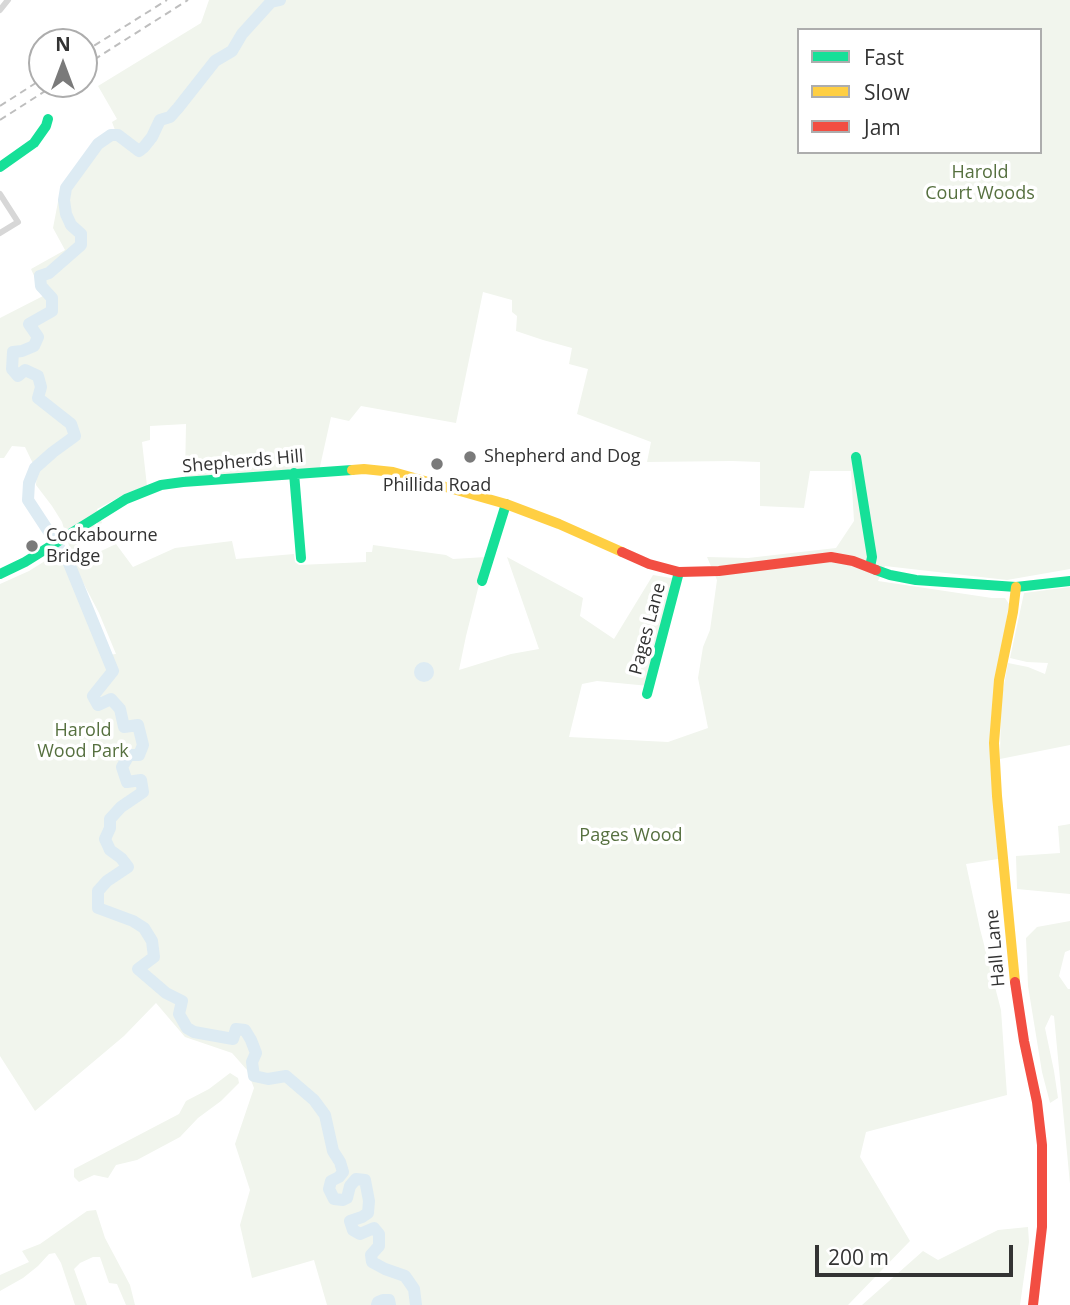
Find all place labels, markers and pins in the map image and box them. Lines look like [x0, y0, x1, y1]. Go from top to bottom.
place label: Shepherd and Dog [484, 446, 641, 468]
marker: Shepherd and Dog [462, 449, 478, 465]
marker: Phillida Road [429, 456, 445, 472]
place label: Phillida Road [383, 475, 491, 497]
place label: Cockabourne Bridge [46, 525, 158, 568]
marker: Cockabourne Bridge [24, 538, 40, 554]

